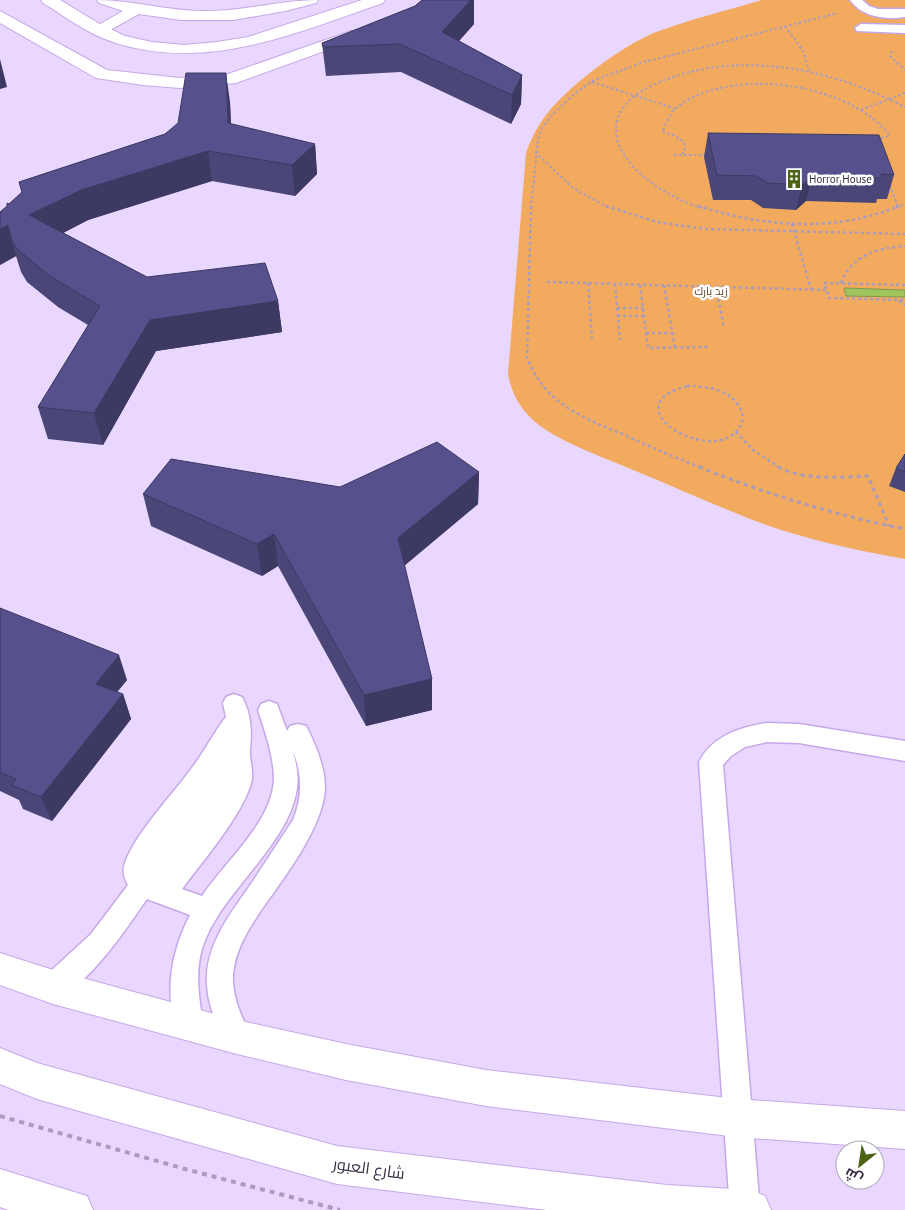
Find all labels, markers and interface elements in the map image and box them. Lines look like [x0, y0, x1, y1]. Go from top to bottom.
building icon: Horror House [783, 168, 805, 190]
place label: Horror House [809, 172, 872, 186]
park label: زيد بارك [694, 284, 728, 298]
north arrow [835, 1140, 885, 1190]
street label: شارع العبور [331, 1153, 406, 1185]
text: ش [841, 1164, 866, 1189]

